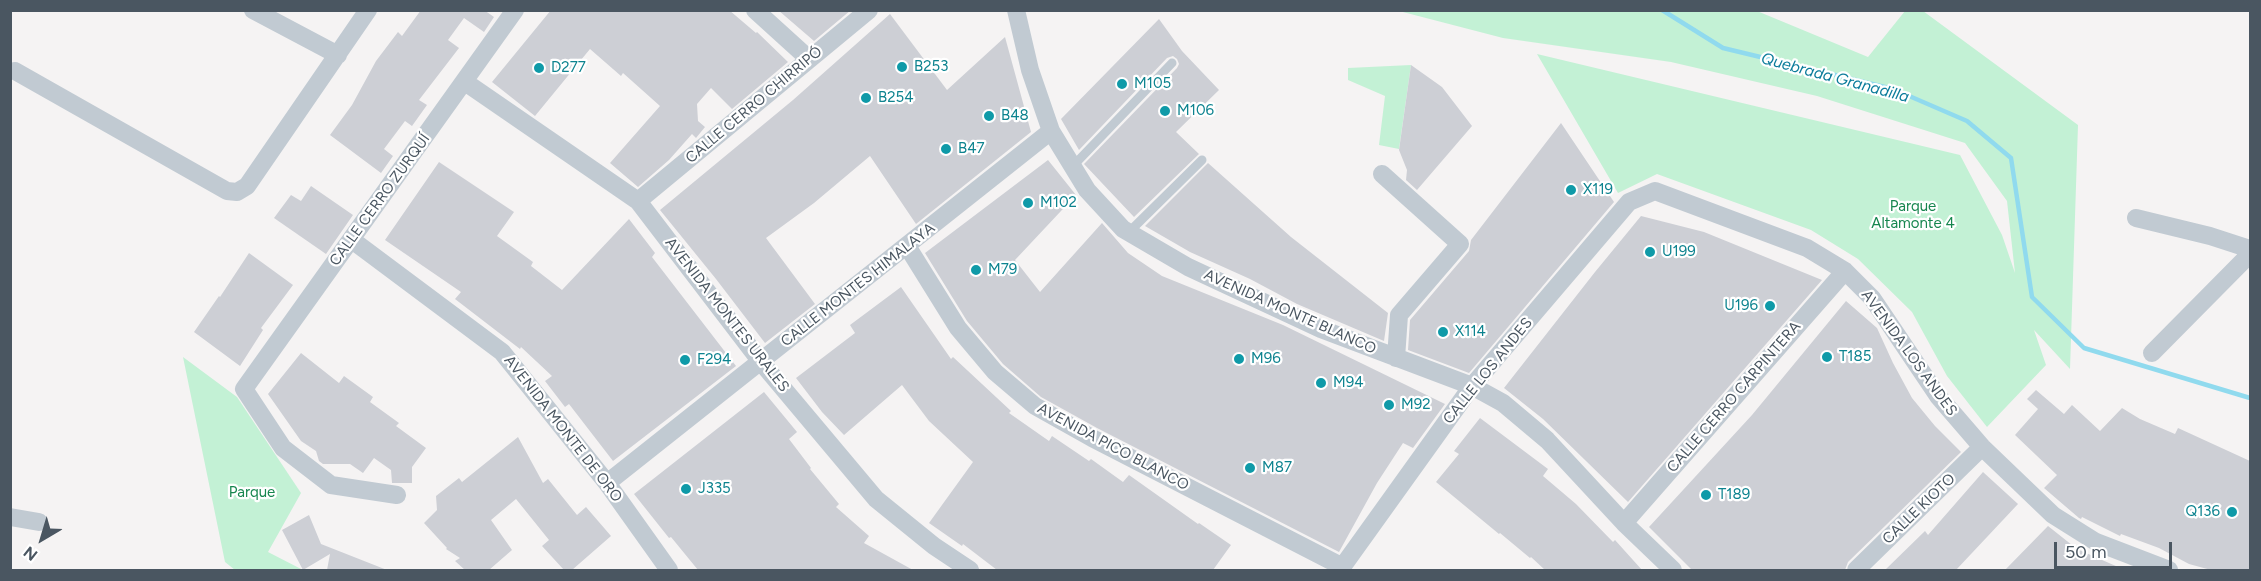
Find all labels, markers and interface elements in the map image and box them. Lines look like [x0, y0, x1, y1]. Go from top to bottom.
street label: CALLE CERRO CHIRRIPÓ [682, 43, 826, 167]
water label: Quebrada Granadilla [1759, 49, 1911, 107]
place label: B253 [914, 58, 948, 76]
place label: D277 [551, 59, 586, 77]
marker: B253 [895, 60, 909, 74]
marker: D277 [532, 61, 546, 75]
place label: M105 [1134, 75, 1171, 93]
marker: M105 [1115, 77, 1129, 91]
place label: B254 [878, 89, 913, 107]
marker: B254 [859, 91, 873, 105]
place label: M106 [1177, 102, 1214, 120]
marker: M106 [1158, 104, 1172, 118]
place label: B48 [1001, 107, 1029, 125]
marker: B48 [982, 109, 996, 123]
street label: CALLE CERRO ZURQUÍ [326, 130, 434, 270]
place label: B47 [958, 140, 985, 158]
marker: B47 [939, 142, 953, 156]
place label: X119 [1583, 181, 1613, 199]
marker: X119 [1564, 183, 1578, 197]
place label: M102 [1040, 194, 1077, 212]
marker: M102 [1021, 196, 1035, 210]
park label: Parque Altamonte 4 [1871, 198, 1955, 233]
street label: CALLE MONTES HIMALAYA [777, 219, 939, 351]
street label: AVENIDA MONTES URALES [661, 234, 793, 396]
place label: U199 [1662, 243, 1696, 261]
marker: U199 [1643, 245, 1657, 259]
place label: M79 [988, 261, 1017, 279]
marker: M79 [969, 263, 983, 277]
street label: AVENIDA MONTE BLANCO [1201, 266, 1379, 358]
street label: AVENIDA LOS ANDES [1857, 287, 1961, 419]
place label: U196 [1724, 297, 1758, 315]
marker: U196 [1763, 299, 1777, 313]
street label: CALLE LOS ANDES [1440, 314, 1536, 428]
street label: CALLE CERRO CARPINTERA [1663, 318, 1805, 476]
place label: X114 [1455, 323, 1486, 341]
marker: X114 [1436, 325, 1450, 339]
place label: T185 [1839, 348, 1871, 366]
place label: M96 [1251, 350, 1281, 368]
marker: T185 [1820, 350, 1834, 364]
place label: F294 [697, 351, 731, 369]
street label: AVENIDA MONTE DE ORO [500, 352, 626, 506]
marker: M96 [1232, 352, 1246, 366]
marker: F294 [678, 353, 692, 367]
place label: M94 [1333, 374, 1363, 392]
marker: M94 [1314, 376, 1328, 390]
place label: M92 [1401, 396, 1431, 414]
marker: M92 [1382, 398, 1396, 412]
street label: AVENIDA PICO BLANCO [1034, 399, 1192, 495]
place label: M87 [1262, 459, 1292, 477]
marker: M87 [1243, 461, 1257, 475]
street label: CALLE KIOTO [1879, 470, 1959, 548]
place label: J335 [698, 480, 731, 498]
marker: J335 [679, 482, 693, 496]
park label: Parque [229, 484, 275, 502]
place label: T189 [1718, 486, 1750, 504]
marker: T189 [1699, 488, 1713, 502]
place label: Q136 [2185, 503, 2220, 521]
marker: Q136 [2225, 505, 2239, 519]
north arrow [12, 509, 72, 569]
scale bar [2057, 530, 2176, 568]
text: 50 m [2065, 541, 2107, 563]
text: N [20, 542, 41, 565]

